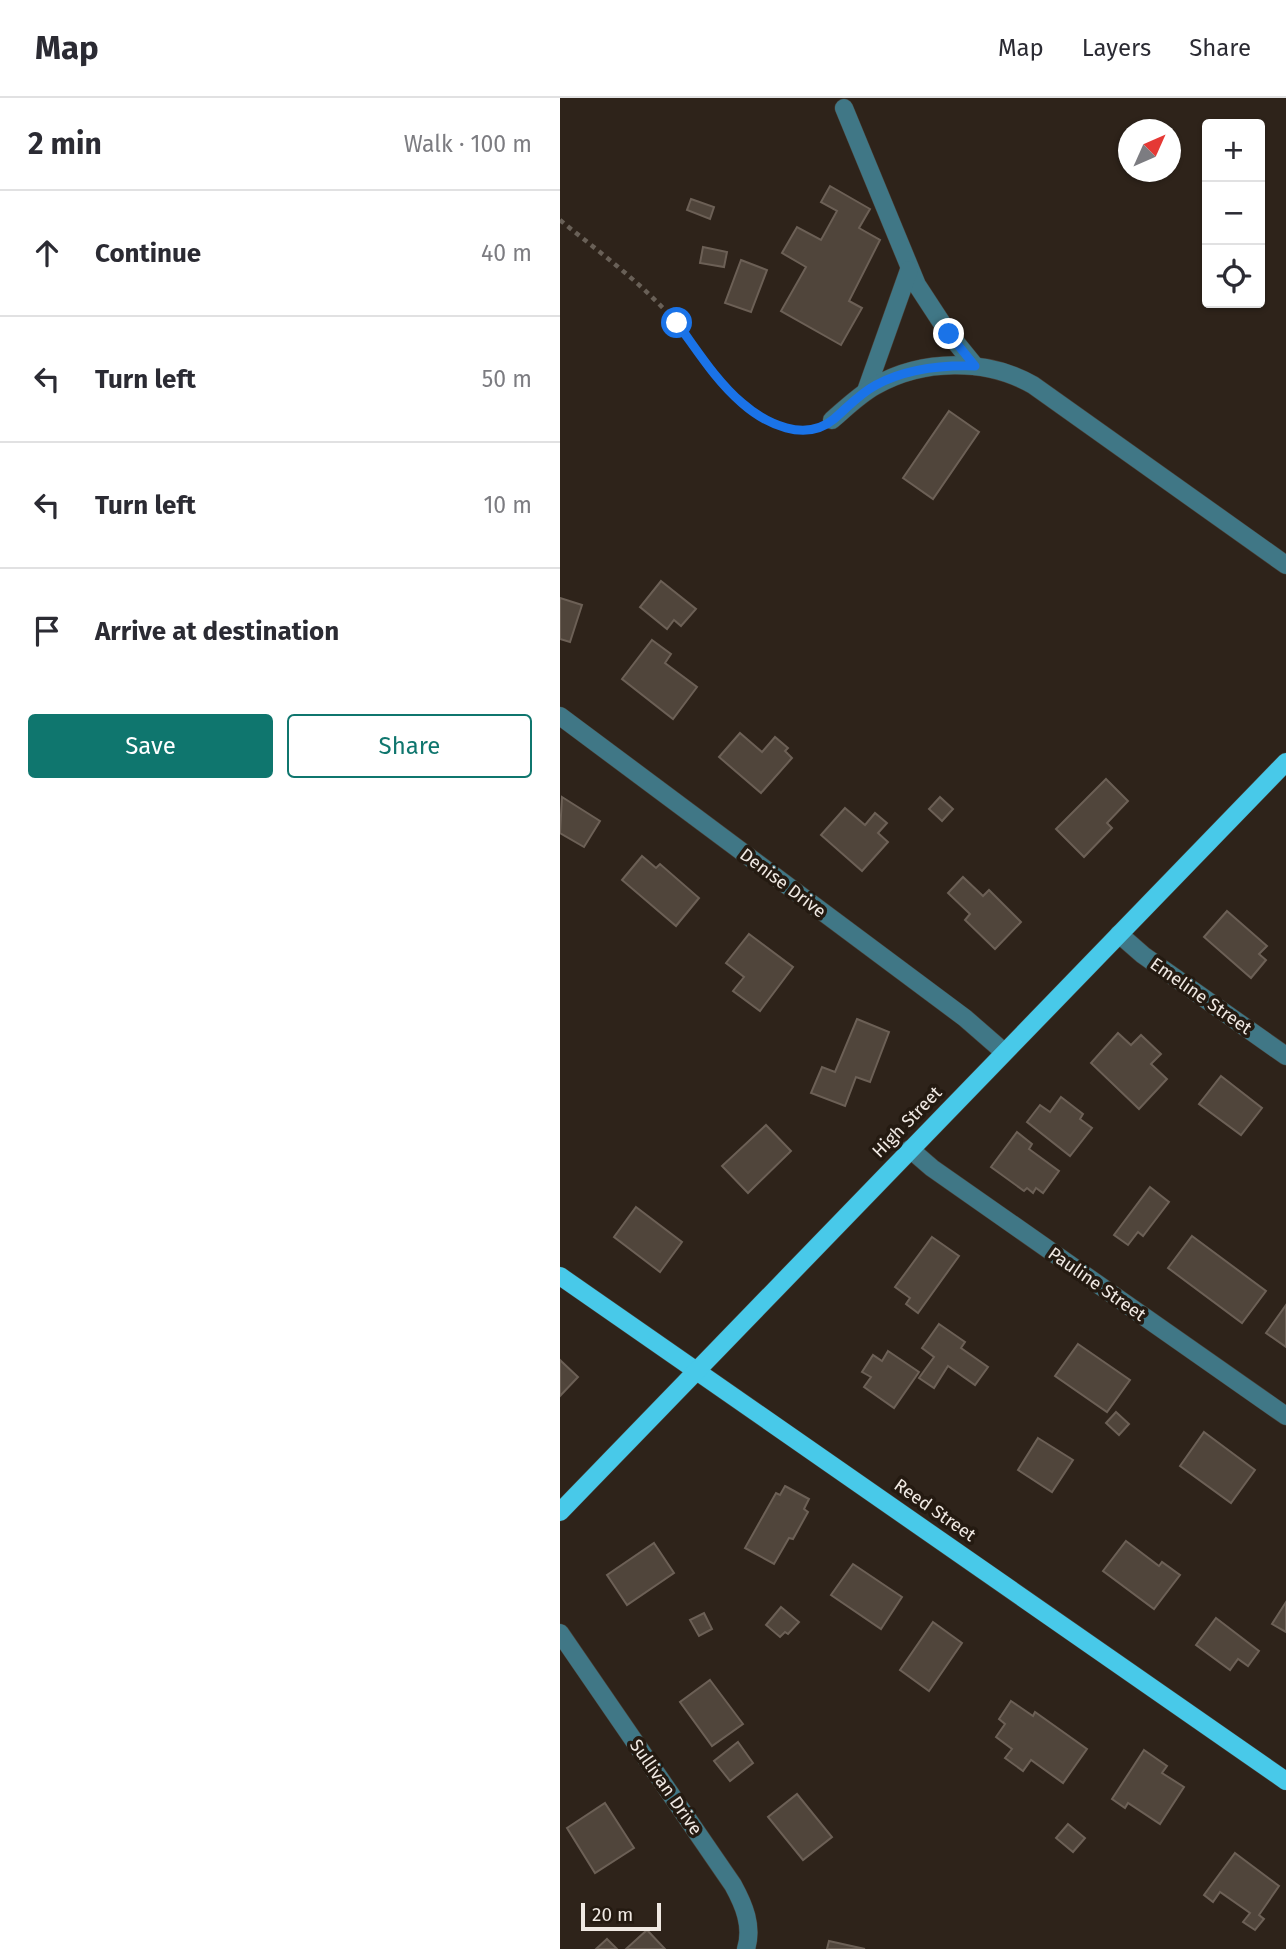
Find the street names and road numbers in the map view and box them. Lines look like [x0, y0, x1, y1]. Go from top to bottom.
street label: Denise Drive [736, 843, 830, 923]
street label: Emeline Street [1146, 953, 1256, 1039]
street label: High Street [868, 1081, 947, 1162]
street label: Pauline Street [1044, 1242, 1150, 1326]
street label: Reed Street [890, 1474, 980, 1546]
street label: Sullivan Drive [625, 1735, 707, 1839]

